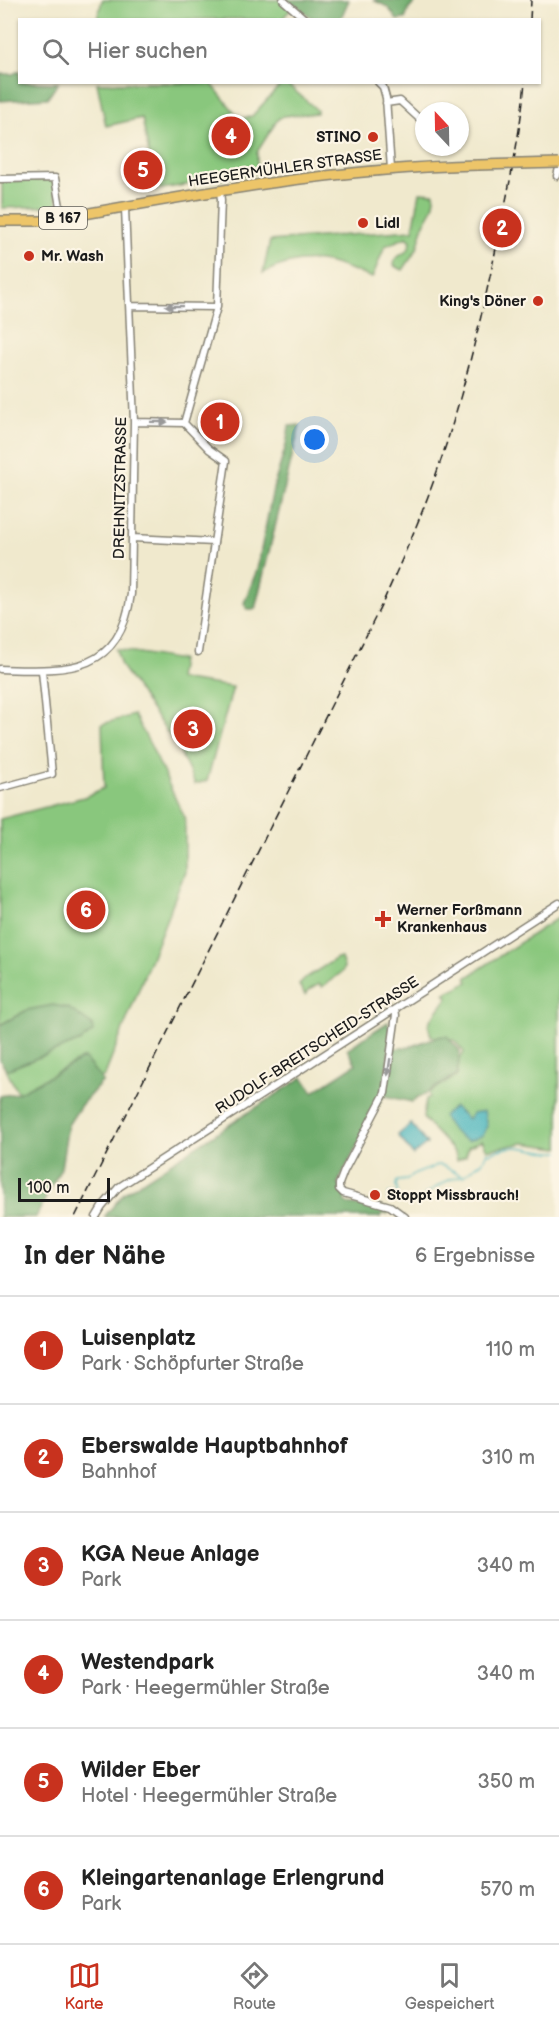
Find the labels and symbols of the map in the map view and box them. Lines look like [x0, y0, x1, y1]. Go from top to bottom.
north arrow [415, 102, 469, 156]
pin: 4 [212, 114, 250, 158]
place label: STINO [316, 128, 361, 147]
marker: STINO [366, 130, 380, 144]
street label: HEEGERMÜHLER STRASSE [187, 145, 383, 192]
pin: 5 [124, 148, 162, 192]
pin: 2 [482, 206, 522, 250]
road number: B 167 [39, 207, 87, 229]
place label: Lidl [375, 214, 400, 233]
marker: Lidl [356, 216, 370, 230]
place label: Mr. Wash [41, 247, 104, 266]
marker: Mr. Wash [22, 249, 36, 263]
place label: King's Döner [439, 292, 527, 311]
marker: King's Döner [531, 294, 545, 308]
one-way arrow [164, 302, 183, 311]
pin: 1 [200, 400, 240, 444]
street label: DREHNITZSTRASSE [110, 417, 131, 559]
one-way arrow [149, 418, 168, 427]
your location [300, 425, 329, 454]
pin: 3 [174, 706, 212, 752]
pin: 6 [66, 888, 106, 932]
place label: Werner Forßmann Krankenhaus [397, 901, 522, 937]
marker: Werner Forßmann Krankenhaus [374, 910, 392, 928]
street label: RUDOLF-BREITSCHEID-STRASSE [212, 972, 423, 1118]
one-way arrow [384, 1057, 394, 1076]
scale bar [18, 1175, 110, 1202]
place label: Stoppt Missbrauch! [387, 1186, 519, 1205]
marker: Stoppt Missbrauch! [368, 1188, 382, 1202]

